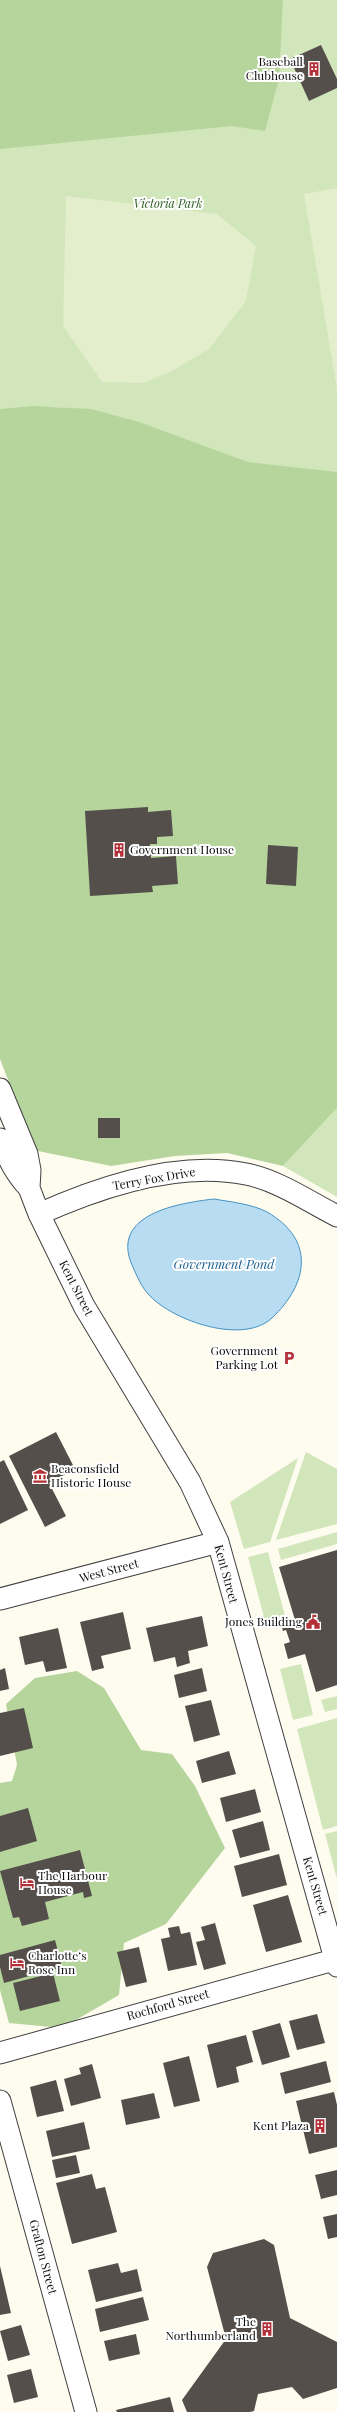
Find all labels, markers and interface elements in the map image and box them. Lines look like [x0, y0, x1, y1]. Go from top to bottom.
place label: Baseball Clubhouse [246, 53, 304, 83]
building icon: Baseball Clubhouse [306, 61, 322, 77]
park label: Victoria Park [134, 195, 202, 211]
place label: Government House [130, 841, 234, 857]
building icon: Government House [111, 842, 127, 858]
street label: Terry Fox Drive [111, 1163, 196, 1193]
water label: Government Pond [174, 1255, 275, 1272]
street label: Kent Street [56, 1257, 98, 1319]
place label: Government Parking Lot [211, 1342, 279, 1372]
parking icon: Government Parking Lot [281, 1350, 297, 1366]
place label: Beaconsfield Historic House [51, 1460, 131, 1490]
museum icon: Beaconsfield Historic House [32, 1468, 48, 1484]
street label: Kent Street [211, 1543, 243, 1606]
street label: West Street [76, 1554, 141, 1586]
place label: Jones Building [224, 1613, 303, 1629]
public building icon: Jones Building [305, 1614, 321, 1630]
street label: Kent Street [300, 1855, 332, 1918]
place label: The Harbour House [38, 1867, 108, 1897]
hotel icon: The Harbour House [19, 1875, 35, 1891]
place label: Charlotte‘s Rose Inn [28, 1947, 87, 1977]
hotel icon: Charlotte‘s Rose Inn [9, 1955, 25, 1971]
street label: Rochford Street [125, 1984, 211, 2023]
place label: Kent Plaza [253, 2117, 309, 2133]
building icon: Kent Plaza [312, 2118, 328, 2134]
street label: Grafton Street [26, 2218, 62, 2297]
place label: The Northumberland [165, 2313, 256, 2343]
building icon: The Northumberland [259, 2321, 275, 2337]

